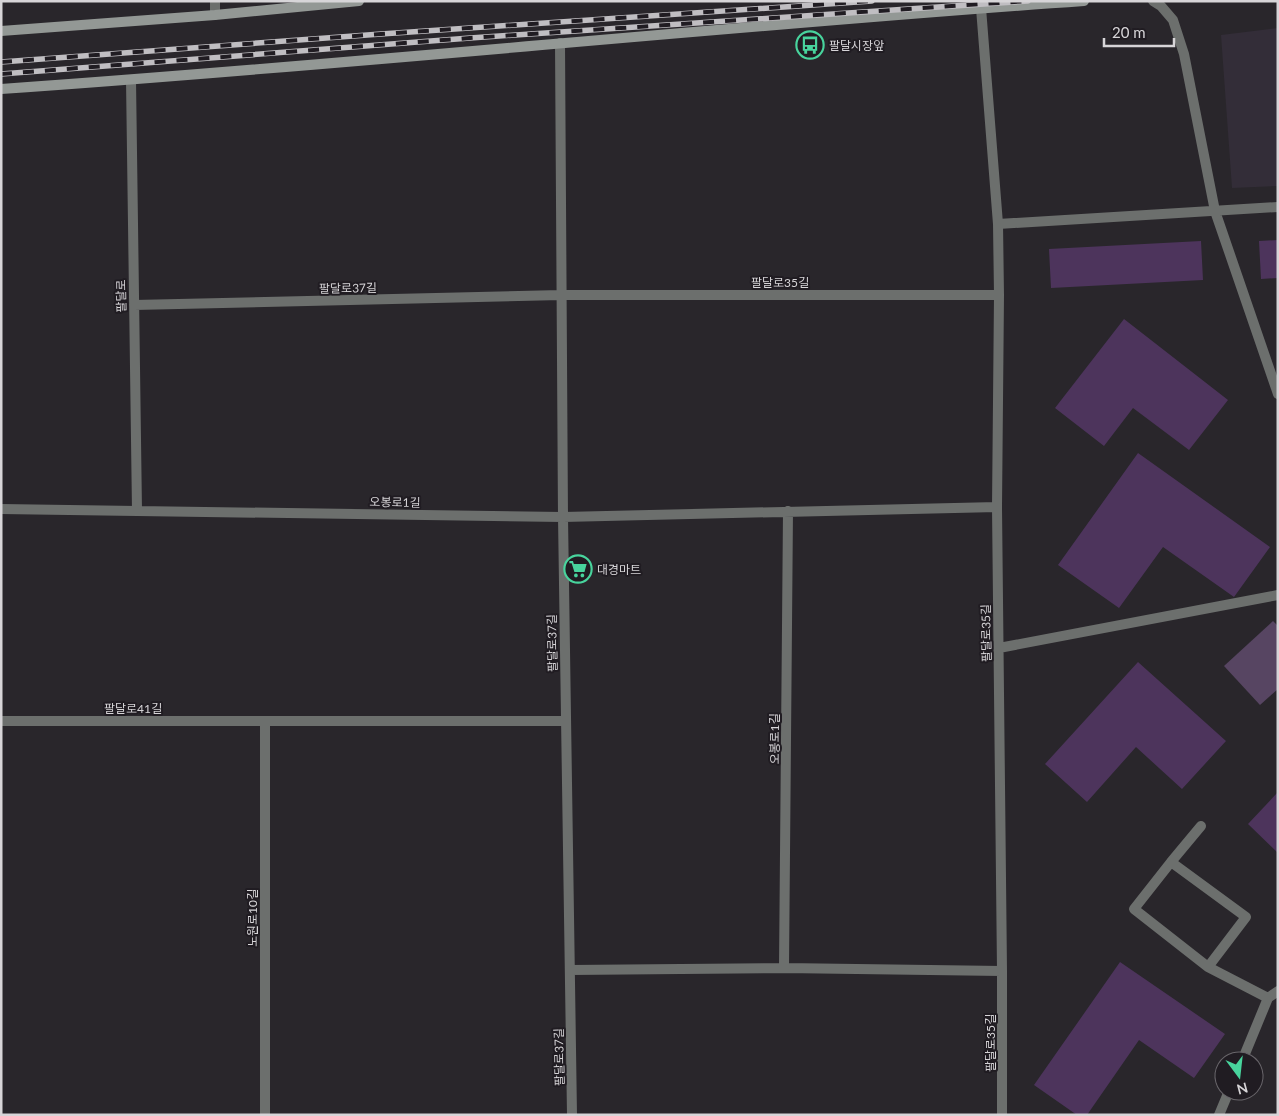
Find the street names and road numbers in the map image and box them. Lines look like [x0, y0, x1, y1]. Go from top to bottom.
street label: 팔달로35길 [751, 275, 809, 290]
street label: 팔달로 [113, 279, 129, 313]
street label: 팔달로37길 [319, 280, 377, 296]
street label: 오봉로1길 [369, 494, 421, 510]
street label: 팔달로35길 [978, 604, 994, 662]
street label: 팔달로37길 [544, 614, 560, 672]
street label: 팔달로41길 [104, 701, 162, 716]
street label: 오봉로1길 [767, 713, 782, 765]
street label: 노원로10길 [245, 889, 260, 947]
street label: 팔달로35길 [983, 1014, 998, 1072]
street label: 팔달로37길 [551, 1028, 567, 1086]

